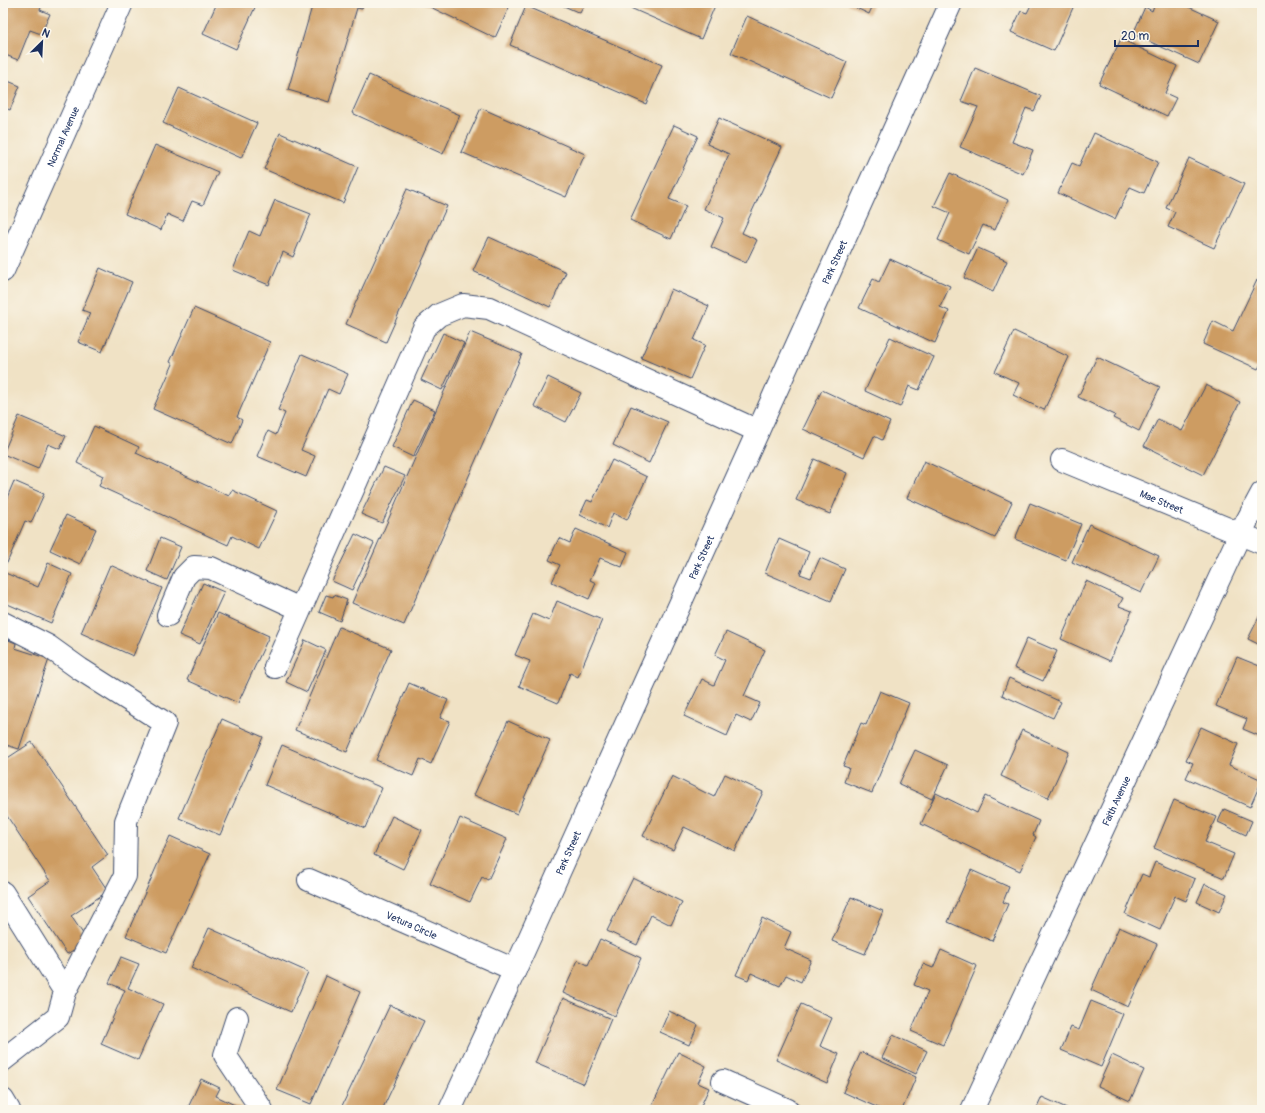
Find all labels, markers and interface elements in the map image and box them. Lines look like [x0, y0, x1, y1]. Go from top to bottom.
north arrow [22, 22, 62, 62]
scale bar [1115, 22, 1198, 48]
text: N [40, 26, 52, 41]
text: 20 m [1121, 29, 1150, 44]
street label: Normal Avenue [45, 105, 82, 169]
street label: Park Street [820, 238, 851, 286]
street label: Mae Street [1138, 488, 1186, 517]
street label: Park Street [687, 533, 717, 582]
street label: Faith Avenue [1100, 774, 1134, 828]
street label: Park Street [554, 828, 584, 877]
street label: Vetura Circle [384, 909, 439, 942]

